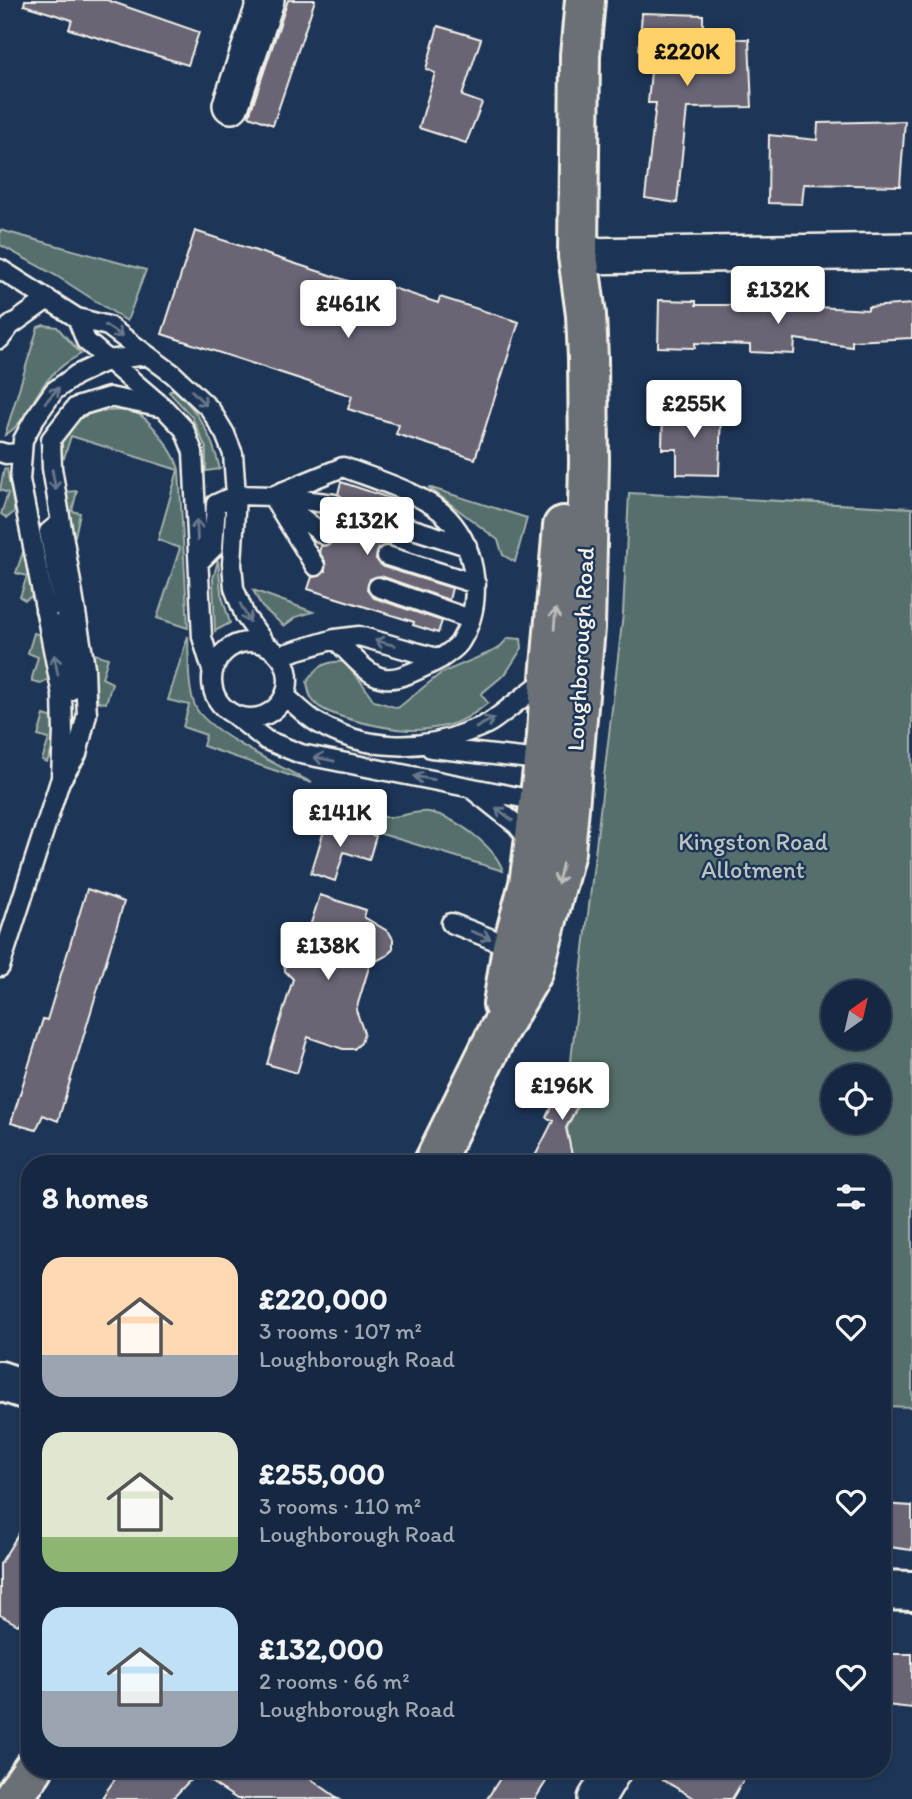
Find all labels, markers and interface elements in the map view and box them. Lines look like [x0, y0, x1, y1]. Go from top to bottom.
pin: £220K [638, 28, 736, 88]
text: £220K [654, 37, 720, 65]
pin: £132K [729, 266, 827, 326]
text: £132K [747, 275, 809, 303]
pin: £461K [299, 280, 397, 340]
text: £461K [316, 289, 380, 317]
one-way arrow [104, 324, 123, 339]
pin: £255K [645, 380, 743, 440]
one-way arrow [44, 387, 61, 404]
text: £255K [662, 389, 726, 417]
one-way arrow [190, 390, 207, 407]
one-way arrow [48, 469, 61, 491]
pin: £132K [318, 498, 416, 557]
text: £132K [336, 506, 398, 534]
one-way arrow [190, 519, 203, 542]
street label: Loughborough Road [560, 546, 600, 752]
one-way arrow [239, 602, 253, 622]
one-way arrow [549, 608, 562, 631]
one-way arrow [374, 636, 397, 649]
one-way arrow [49, 654, 62, 677]
one-way arrow [475, 716, 495, 730]
one-way arrow [313, 751, 336, 765]
one-way arrow [413, 771, 436, 784]
pin: £141K [291, 790, 389, 849]
text: £141K [309, 798, 371, 826]
one-way arrow [496, 807, 514, 822]
park label: Kingston Road Allotment [678, 827, 828, 884]
one-way arrow [553, 862, 567, 885]
pin: £138K [279, 922, 377, 982]
one-way arrow [470, 929, 492, 942]
text: £138K [297, 931, 359, 959]
north arrow [821, 980, 891, 1050]
map controls [821, 980, 891, 1134]
pin: £196K [513, 1062, 611, 1122]
button: locate [821, 1064, 891, 1134]
text: £196K [531, 1071, 593, 1099]
icon: filters [832, 1178, 870, 1216]
text: 8 homes [42, 1179, 149, 1216]
text: £220,000 [259, 1280, 388, 1317]
icon: home [98, 1285, 182, 1369]
icon: heart [832, 1308, 870, 1346]
text: 3 rooms · 107 m² [259, 1317, 422, 1345]
text: Loughborough Road [259, 1345, 455, 1373]
text: £255,000 [259, 1455, 385, 1492]
icon: home [98, 1460, 182, 1544]
icon: heart [832, 1483, 870, 1521]
text: 3 rooms · 110 m² [259, 1492, 421, 1520]
text: Loughborough Road [259, 1520, 455, 1548]
text: £132,000 [259, 1630, 384, 1667]
icon: home [98, 1635, 182, 1719]
icon: heart [832, 1658, 870, 1696]
text: 2 rooms · 66 m² [259, 1667, 410, 1695]
text: Loughborough Road [259, 1695, 455, 1723]

